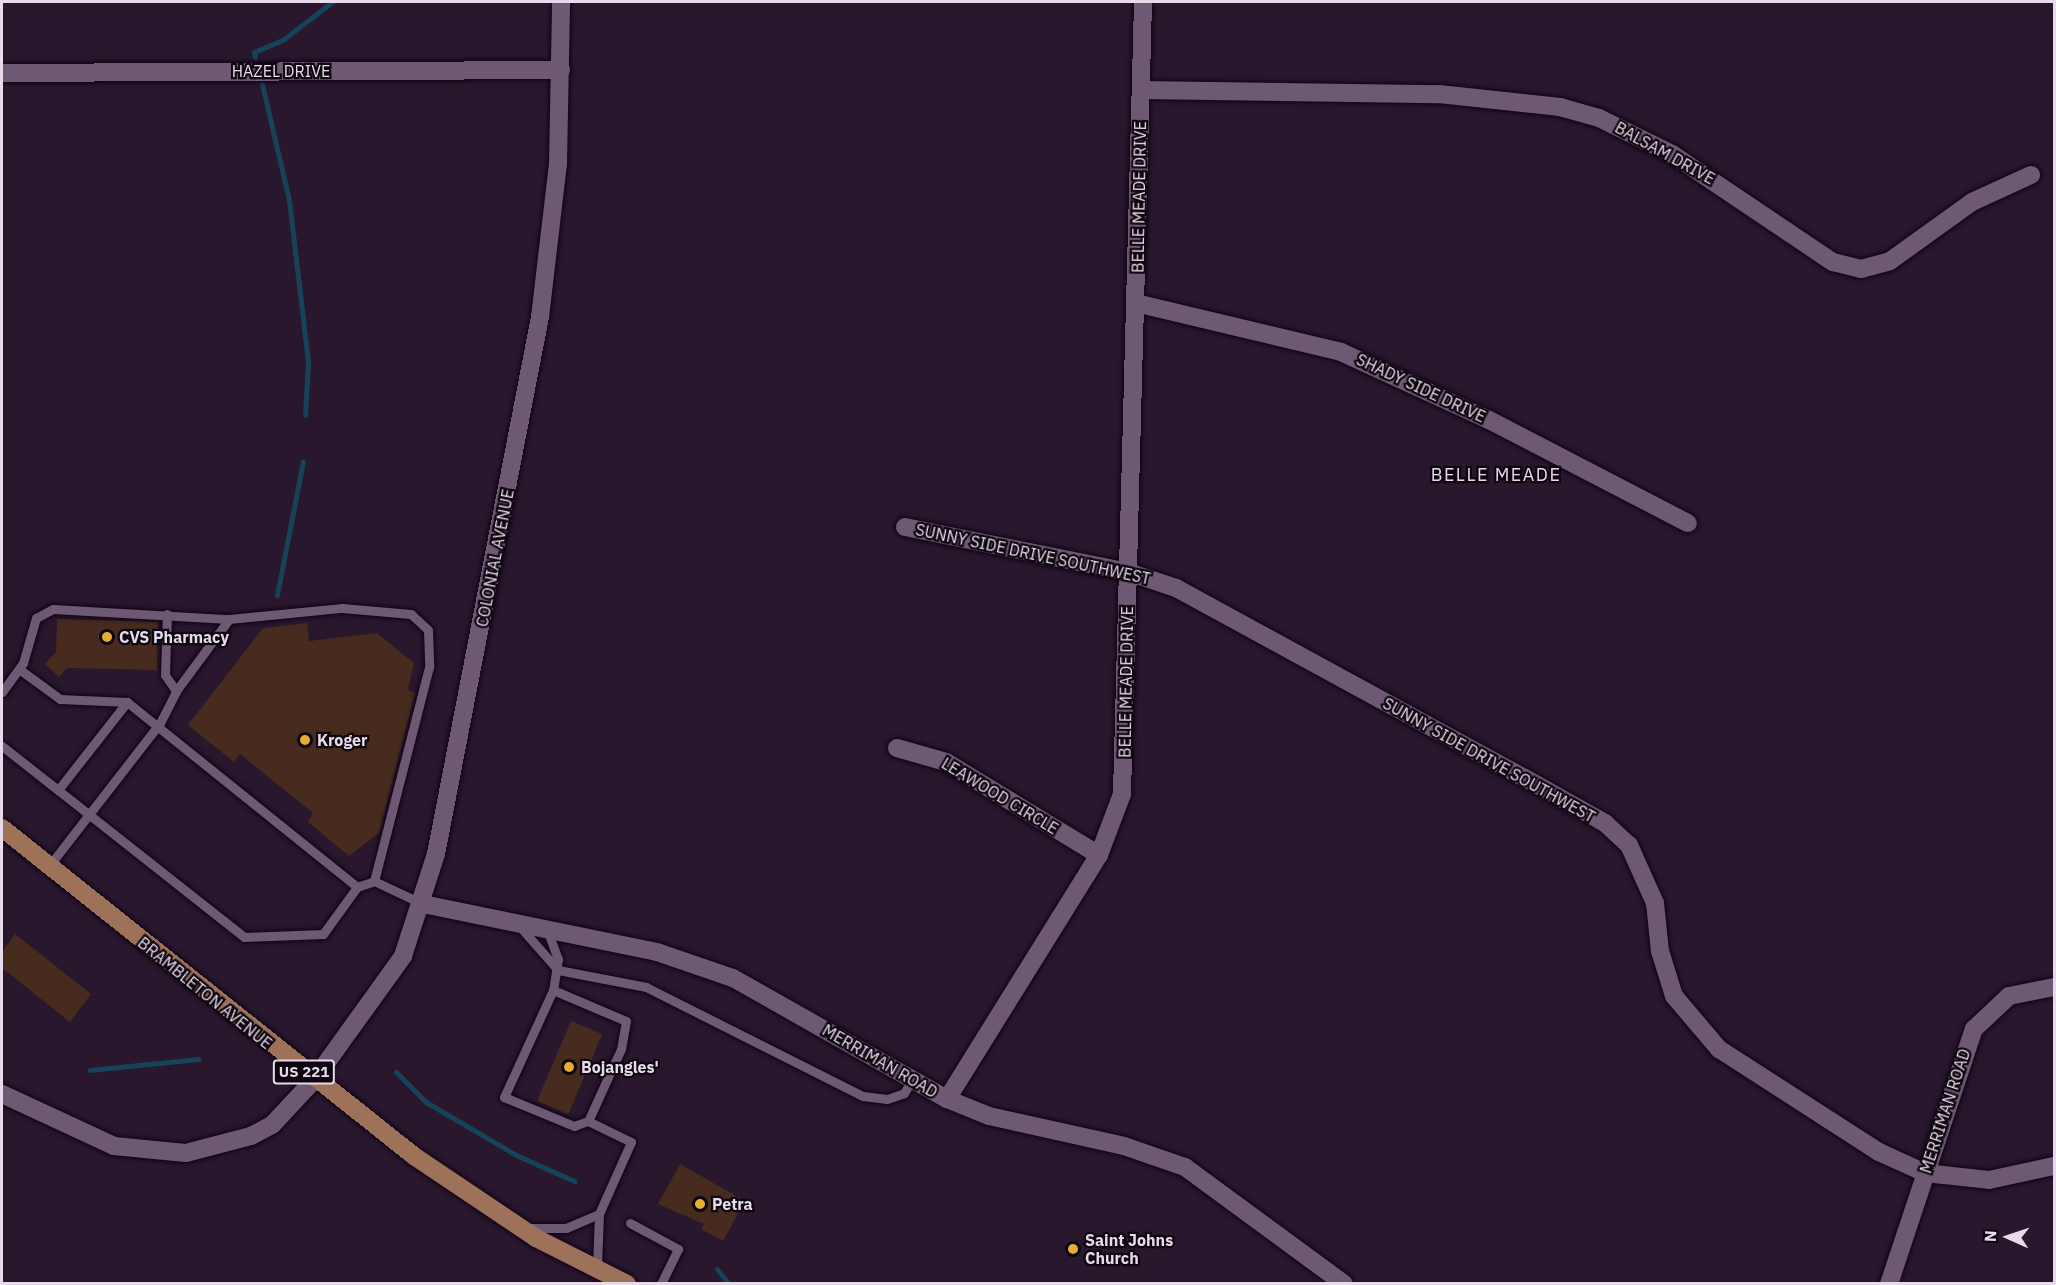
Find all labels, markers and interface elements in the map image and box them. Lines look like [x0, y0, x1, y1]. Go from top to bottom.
street label: HAZEL DRIVE [232, 61, 330, 81]
street label: BALSAM DRIVE [1612, 118, 1718, 188]
street label: BELLE MEADE DRIVE [1128, 121, 1150, 273]
street label: SHADY SIDE DRIVE [1353, 350, 1489, 426]
district label: BELLE MEADE [1431, 464, 1561, 486]
street label: COLONIAL AVENUE [472, 488, 518, 628]
street label: SUNNY SIDE DRIVE SOUTHWEST [914, 520, 1152, 588]
street label: BELLE MEADE DRIVE [1115, 606, 1137, 758]
place label: CVS Pharmacy [119, 627, 229, 647]
marker: CVS Pharmacy [100, 630, 114, 644]
street label: SUNNY SIDE DRIVE SOUTHWEST [1380, 694, 1598, 826]
place label: Kroger [317, 730, 368, 750]
marker: Kroger [298, 733, 312, 747]
street label: LEAWOOD CIRCLE [938, 754, 1062, 838]
street label: BRAMBLETON AVENUE [134, 933, 276, 1053]
street label: MERRIMAN ROAD [819, 1020, 941, 1102]
street label: MERRIMAN ROAD [1916, 1046, 1974, 1176]
place label: Bojangles' [581, 1057, 659, 1077]
road number: US 221 [272, 1060, 336, 1084]
marker: Bojangles' [562, 1060, 576, 1074]
place label: Petra [712, 1194, 753, 1214]
marker: Petra [693, 1197, 707, 1211]
north arrow [1978, 1207, 2038, 1267]
place label: Saint Johns Church [1085, 1230, 1173, 1268]
text: N [1980, 1230, 2000, 1242]
marker: Saint Johns Church [1066, 1242, 1080, 1256]

